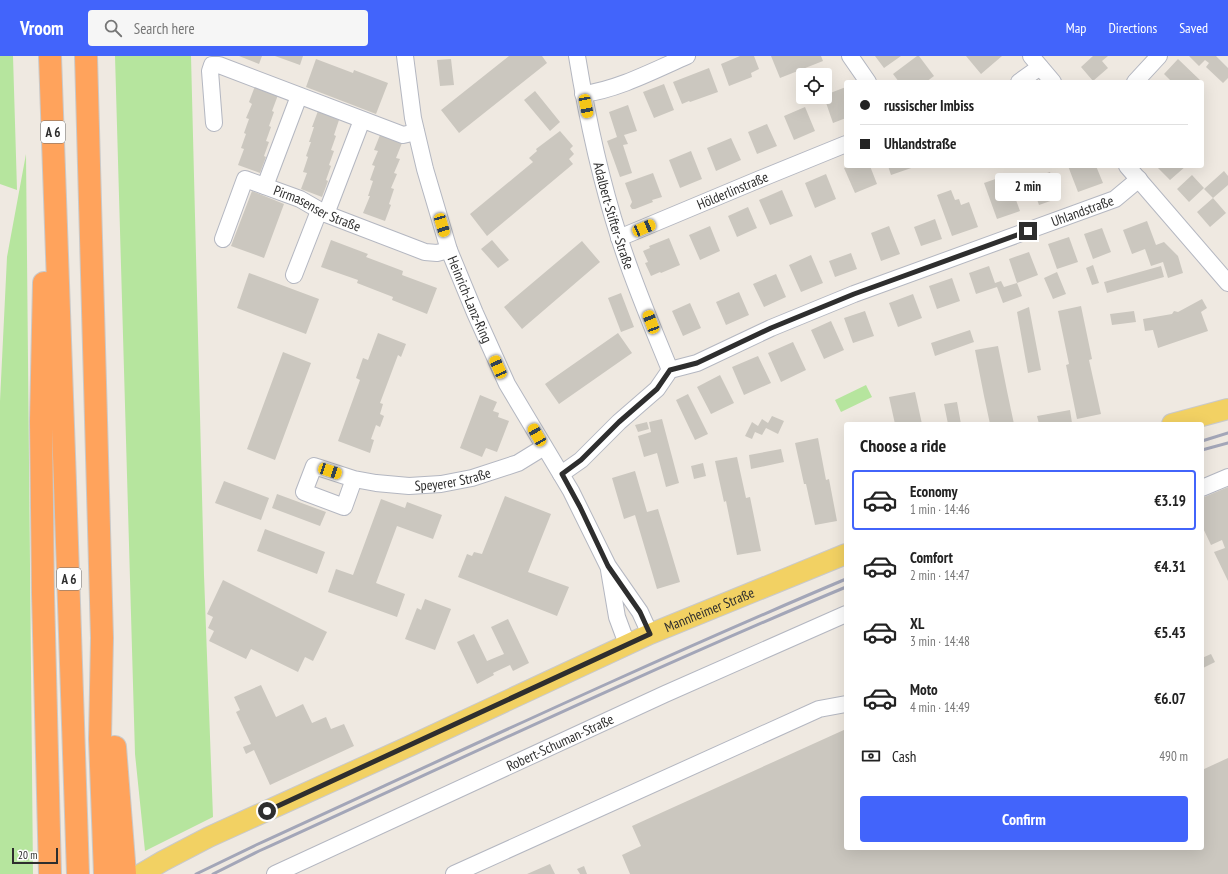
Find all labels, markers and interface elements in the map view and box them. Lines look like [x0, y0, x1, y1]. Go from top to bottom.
search box [88, 10, 368, 46]
text: Vroom [20, 16, 64, 40]
icon: search [102, 17, 124, 39]
text: Search here [134, 19, 195, 38]
text: Map [1066, 19, 1086, 37]
text: Directions [1108, 19, 1157, 37]
text: Saved [1179, 19, 1208, 37]
map controls [796, 68, 832, 104]
button: locate [796, 68, 832, 104]
car [578, 93, 594, 119]
text: russischer Imbiss [884, 96, 974, 115]
road number: A 6 [41, 121, 65, 143]
text: Uhlandstraße [884, 134, 956, 153]
street label: Adalbert-Stifter-Straße [589, 160, 638, 272]
street label: Hölderlinstraße [694, 168, 771, 213]
callout: 2 min [995, 173, 1061, 201]
text: 2 min [1015, 178, 1041, 195]
street label: Pirmasenser Straße [271, 181, 364, 236]
street label: Uhlandstraße [1049, 191, 1116, 230]
car [433, 212, 451, 238]
car [631, 218, 657, 238]
route end [1019, 222, 1037, 240]
street label: Heinrich-Lanz-Ring [443, 253, 496, 346]
car [641, 309, 661, 335]
car [488, 354, 508, 380]
car [526, 422, 548, 448]
text: Choose a ride [860, 434, 946, 457]
car [317, 462, 343, 480]
street label: Speyerer Straße [414, 463, 493, 495]
icon: car [862, 482, 898, 518]
text: Economy [910, 482, 958, 501]
text: €3.19 [1154, 491, 1186, 510]
text: 1 min · 14:46 [910, 501, 970, 518]
icon: car [862, 548, 898, 584]
text: Comfort [910, 548, 953, 567]
text: €4.31 [1154, 557, 1186, 576]
text: 2 min · 14:47 [910, 567, 970, 584]
road number: A 6 [57, 568, 81, 590]
street label: Mannheimer Straße [662, 583, 757, 636]
icon: car [862, 614, 898, 650]
text: XL [910, 614, 924, 633]
text: €5.43 [1154, 623, 1186, 642]
text: 3 min · 14:48 [910, 633, 970, 650]
icon: car [862, 680, 898, 716]
text: Moto [910, 680, 938, 699]
text: €6.07 [1154, 689, 1186, 708]
text: 4 min · 14:49 [910, 699, 970, 716]
street label: Robert-Schuman-Straße [504, 710, 617, 775]
icon: cash [860, 745, 882, 767]
text: Cash [892, 747, 916, 766]
text: 490 m [1159, 748, 1188, 765]
button: Confirm [860, 796, 1188, 842]
route start [258, 802, 276, 820]
scale bar [12, 846, 58, 865]
text: 20 m [18, 848, 37, 862]

